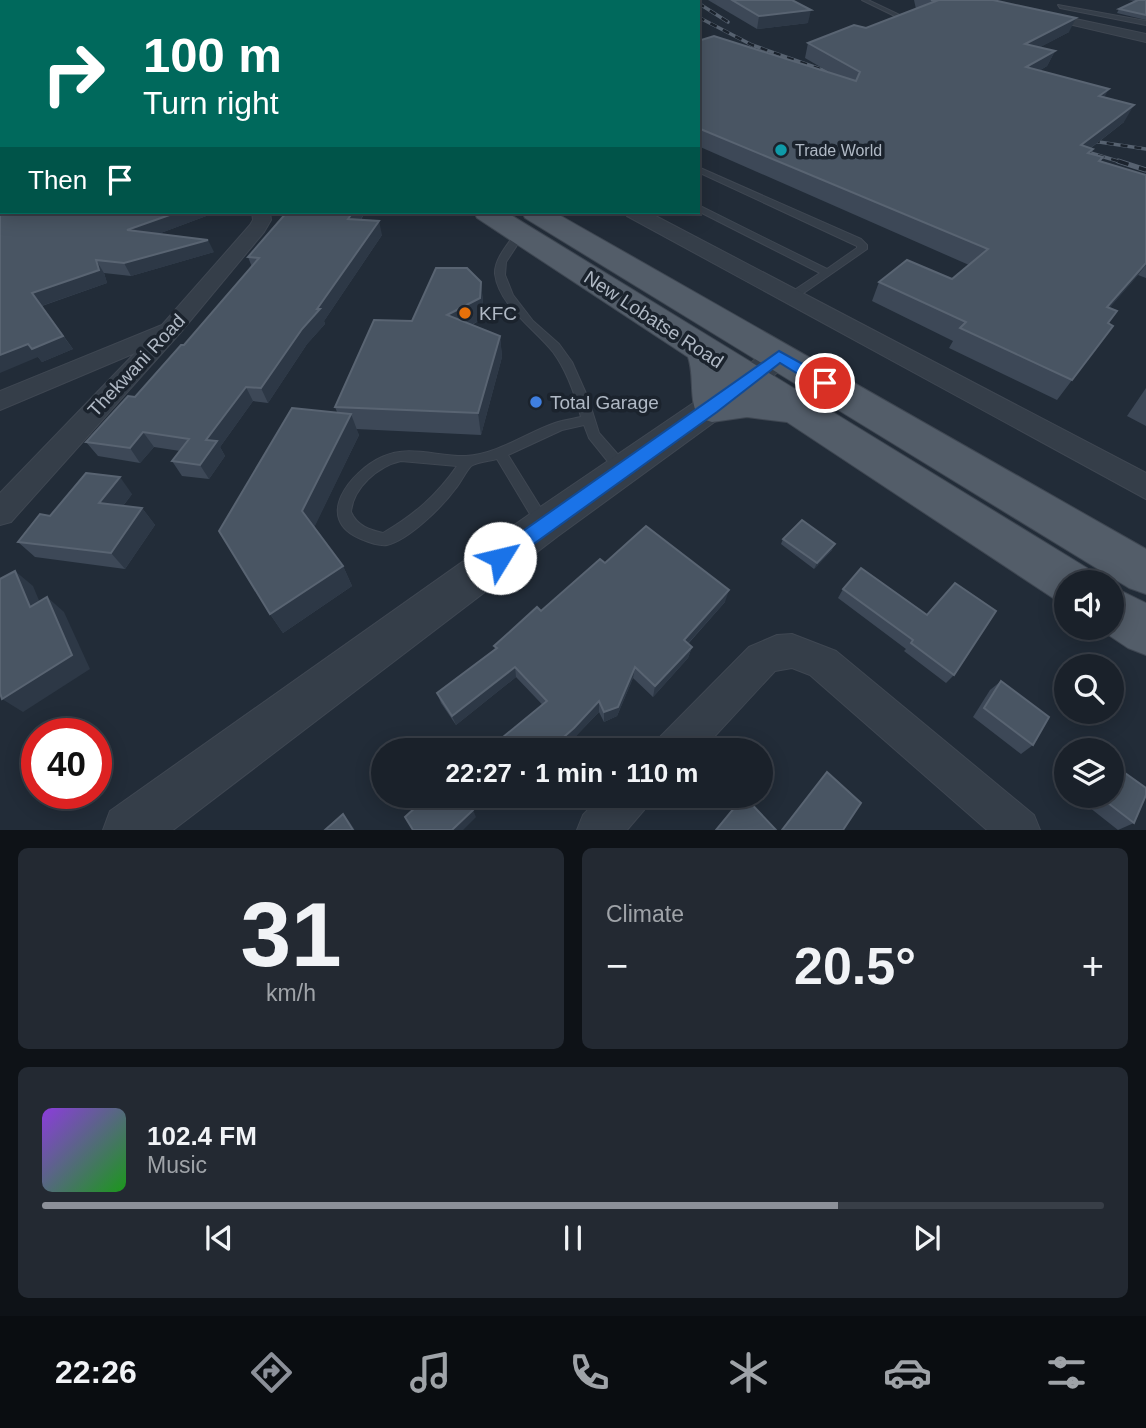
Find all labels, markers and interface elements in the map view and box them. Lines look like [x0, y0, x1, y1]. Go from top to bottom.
icon: right [28, 28, 119, 119]
text: 100 m [143, 28, 282, 82]
text: Turn right [143, 85, 279, 121]
marker: Trade World [773, 142, 789, 158]
place label: Trade World [795, 142, 882, 159]
icon: arrive [101, 161, 139, 199]
text: Then [28, 165, 87, 195]
street label: New Lobatse Road [580, 267, 727, 372]
place label: KFC [479, 303, 517, 324]
marker: KFC [457, 305, 473, 321]
street label: Thekwani Road [84, 310, 189, 421]
pin [795, 353, 855, 413]
icon: arrive [806, 364, 844, 402]
place label: Total Garage [550, 392, 659, 413]
marker: Total Garage [528, 394, 544, 410]
position arrow [463, 521, 537, 595]
map controls [1054, 570, 1124, 808]
button: sound [1054, 570, 1124, 640]
button: search [1054, 654, 1124, 724]
speed limit sign: 40 [21, 718, 112, 809]
button: layers [1054, 738, 1124, 808]
text: 22:27 · 1 min · 110 m [446, 758, 698, 788]
text: 31 [240, 884, 342, 985]
text: Climate [606, 901, 684, 927]
text: 20.5° [794, 937, 916, 995]
text: − [606, 945, 628, 987]
text: + [1082, 945, 1104, 987]
text: km/h [266, 980, 316, 1006]
text: 102.4 FM [147, 1121, 257, 1151]
text: Music [147, 1152, 207, 1178]
icon: previous [200, 1219, 238, 1257]
icon: pause [554, 1219, 592, 1257]
icon: next [908, 1219, 946, 1257]
icon: directions [247, 1348, 296, 1397]
icon: music [406, 1348, 455, 1397]
icon: phone [565, 1348, 614, 1397]
icon: climate [724, 1348, 773, 1397]
icon: car [883, 1348, 932, 1397]
icon: filters [1042, 1348, 1091, 1397]
text: 22:26 [55, 1354, 137, 1390]

